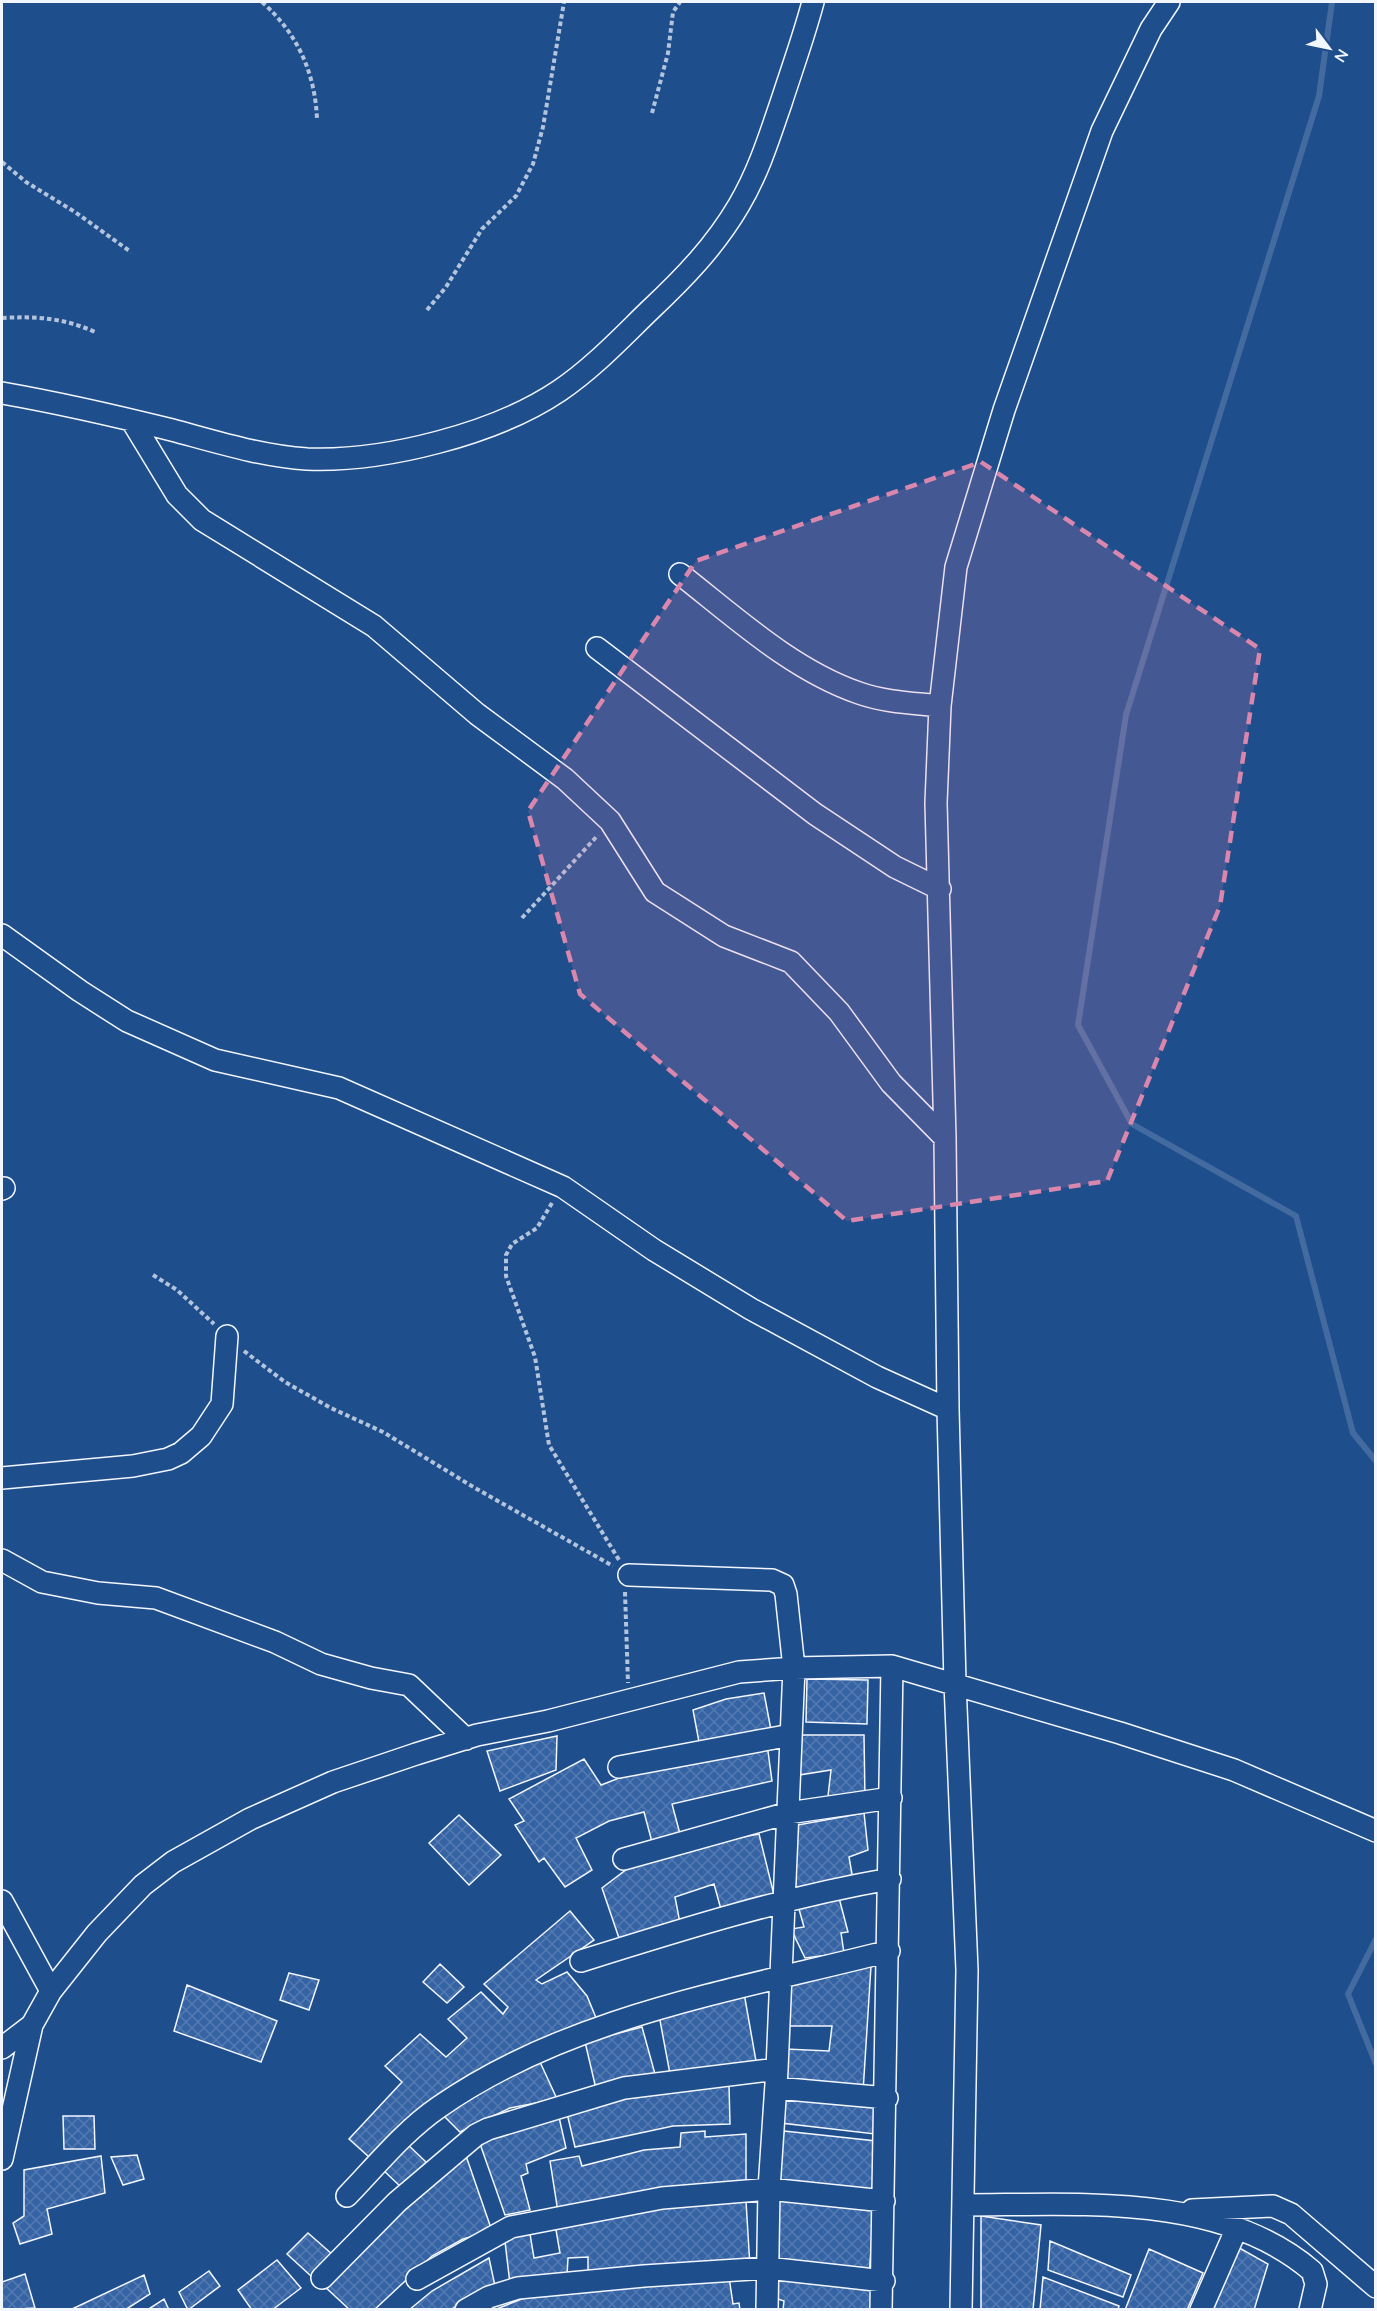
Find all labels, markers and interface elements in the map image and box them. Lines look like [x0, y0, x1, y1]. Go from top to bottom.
north arrow [1299, 18, 1359, 78]
text: N [1330, 46, 1353, 66]

